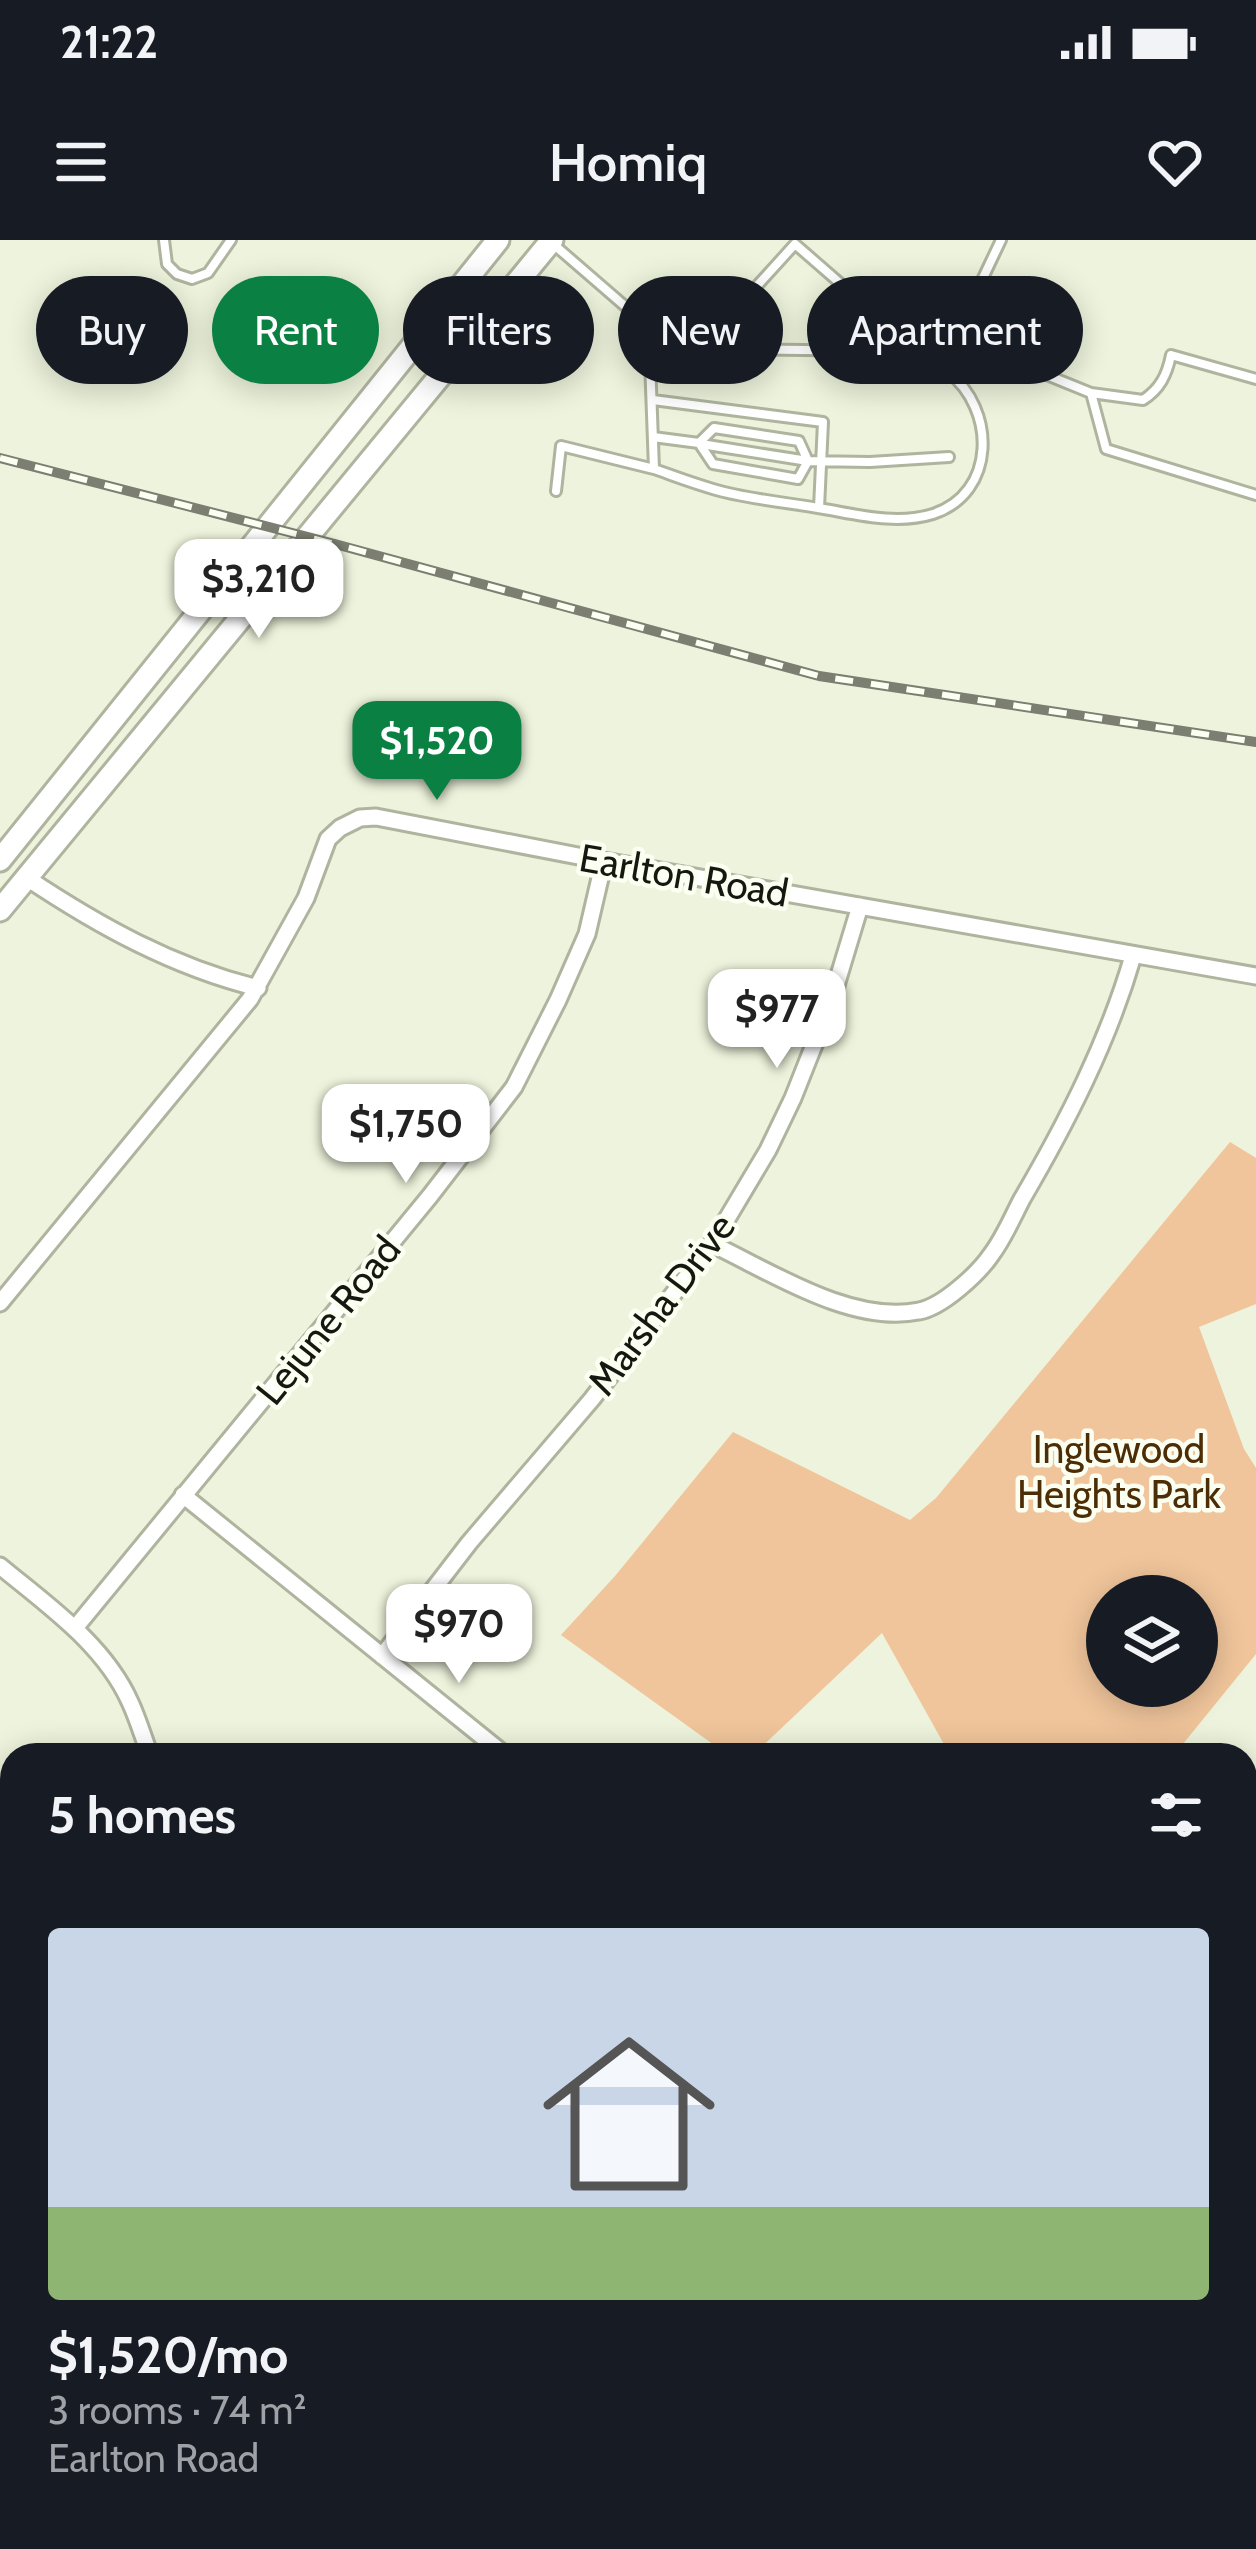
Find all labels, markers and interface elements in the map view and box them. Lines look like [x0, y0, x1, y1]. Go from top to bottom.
text: 21:22 [60, 15, 158, 69]
icon: menu [48, 129, 114, 195]
text: Homiq [549, 129, 707, 195]
icon: heart [1142, 129, 1208, 195]
chip: Buy [36, 276, 188, 384]
chip: Rent [212, 276, 379, 384]
chip: Filters [403, 276, 594, 384]
chip: New [618, 276, 783, 384]
chip: Apartment [807, 276, 1083, 384]
pin: $3,210 [161, 539, 357, 641]
text: $3,210 [201, 554, 317, 602]
pin: $1,520 [339, 701, 535, 803]
text: $1,520 [379, 716, 495, 764]
street label: Earlton Road [576, 833, 792, 917]
pin: $977 [706, 969, 848, 1071]
text: $977 [735, 984, 819, 1032]
pin: $1,750 [308, 1084, 504, 1186]
text: $1,750 [349, 1099, 463, 1147]
street label: Marsha Drive [577, 1204, 745, 1404]
street label: Lejune Road [245, 1226, 411, 1414]
park label: Inglewood Heights Park [1017, 1425, 1221, 1518]
map controls [1086, 1575, 1218, 1707]
button: layers [1086, 1575, 1218, 1707]
pin: $970 [388, 1584, 530, 1686]
text: $970 [413, 1599, 505, 1647]
icon: filters [1143, 1782, 1209, 1848]
text: 5 homes [48, 1784, 236, 1846]
icon: home [521, 2006, 737, 2222]
text: $1,520/mo [48, 2324, 288, 2386]
text: 3 rooms · 74 m² [48, 2386, 307, 2434]
text: Earlton Road [48, 2434, 259, 2482]

